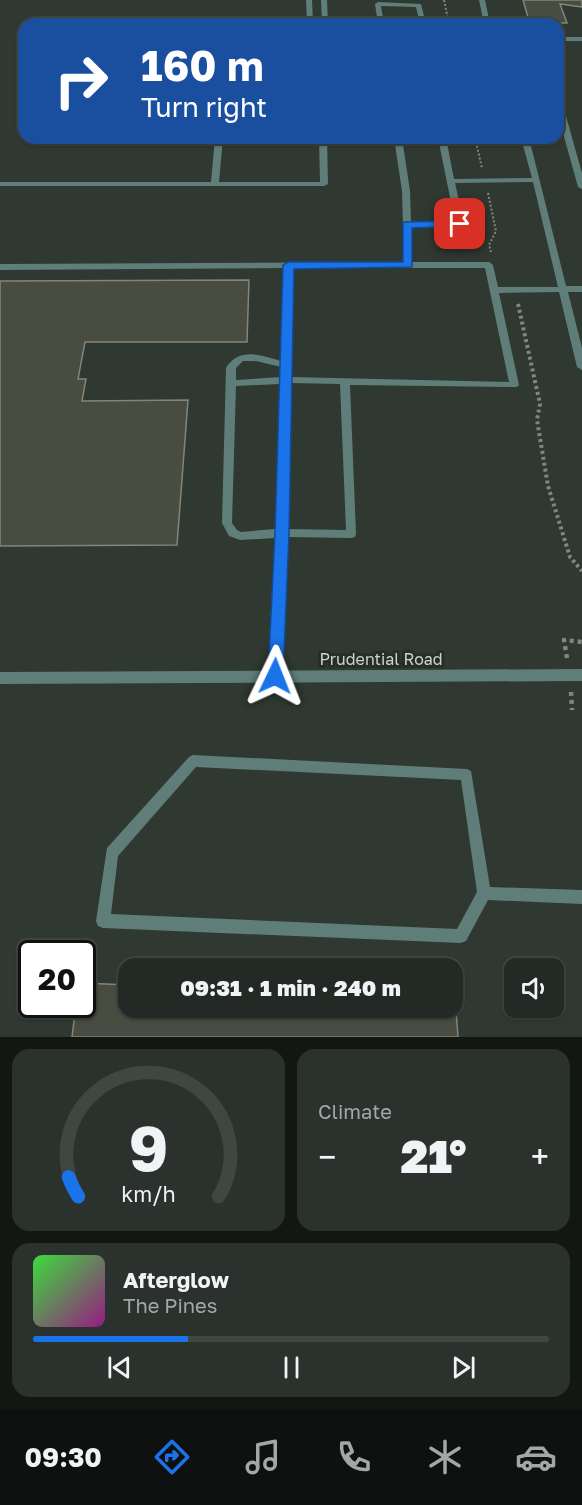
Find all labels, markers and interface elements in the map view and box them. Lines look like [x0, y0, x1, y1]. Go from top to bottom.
text: 160 m [141, 40, 264, 90]
icon: right [42, 42, 120, 120]
text: Turn right [141, 91, 267, 123]
pin [434, 198, 485, 249]
icon: arrive [443, 207, 476, 240]
position arrow [243, 644, 307, 708]
street label: Prudential Road [319, 649, 443, 669]
speed limit sign: 20 [18, 940, 96, 1018]
map controls [504, 958, 564, 1018]
button: sound [504, 958, 564, 1018]
text: 09:31 · 1 min · 240 m [180, 974, 401, 1001]
text: Climate [318, 1099, 392, 1123]
text: 9 [129, 1110, 168, 1185]
text: 21° [400, 1129, 467, 1183]
text: − [318, 1137, 336, 1176]
text: + [531, 1137, 549, 1176]
text: km/h [121, 1181, 176, 1207]
text: Afterglow [123, 1266, 229, 1293]
text: The Pines [123, 1293, 217, 1317]
icon: previous [103, 1351, 136, 1384]
icon: pause [275, 1351, 308, 1384]
icon: next [447, 1351, 480, 1384]
icon: directions [151, 1436, 193, 1478]
icon: music [242, 1436, 284, 1478]
icon: phone [333, 1436, 375, 1478]
icon: climate [424, 1436, 466, 1478]
icon: car [515, 1436, 557, 1478]
text: 09:30 [25, 1441, 102, 1473]

